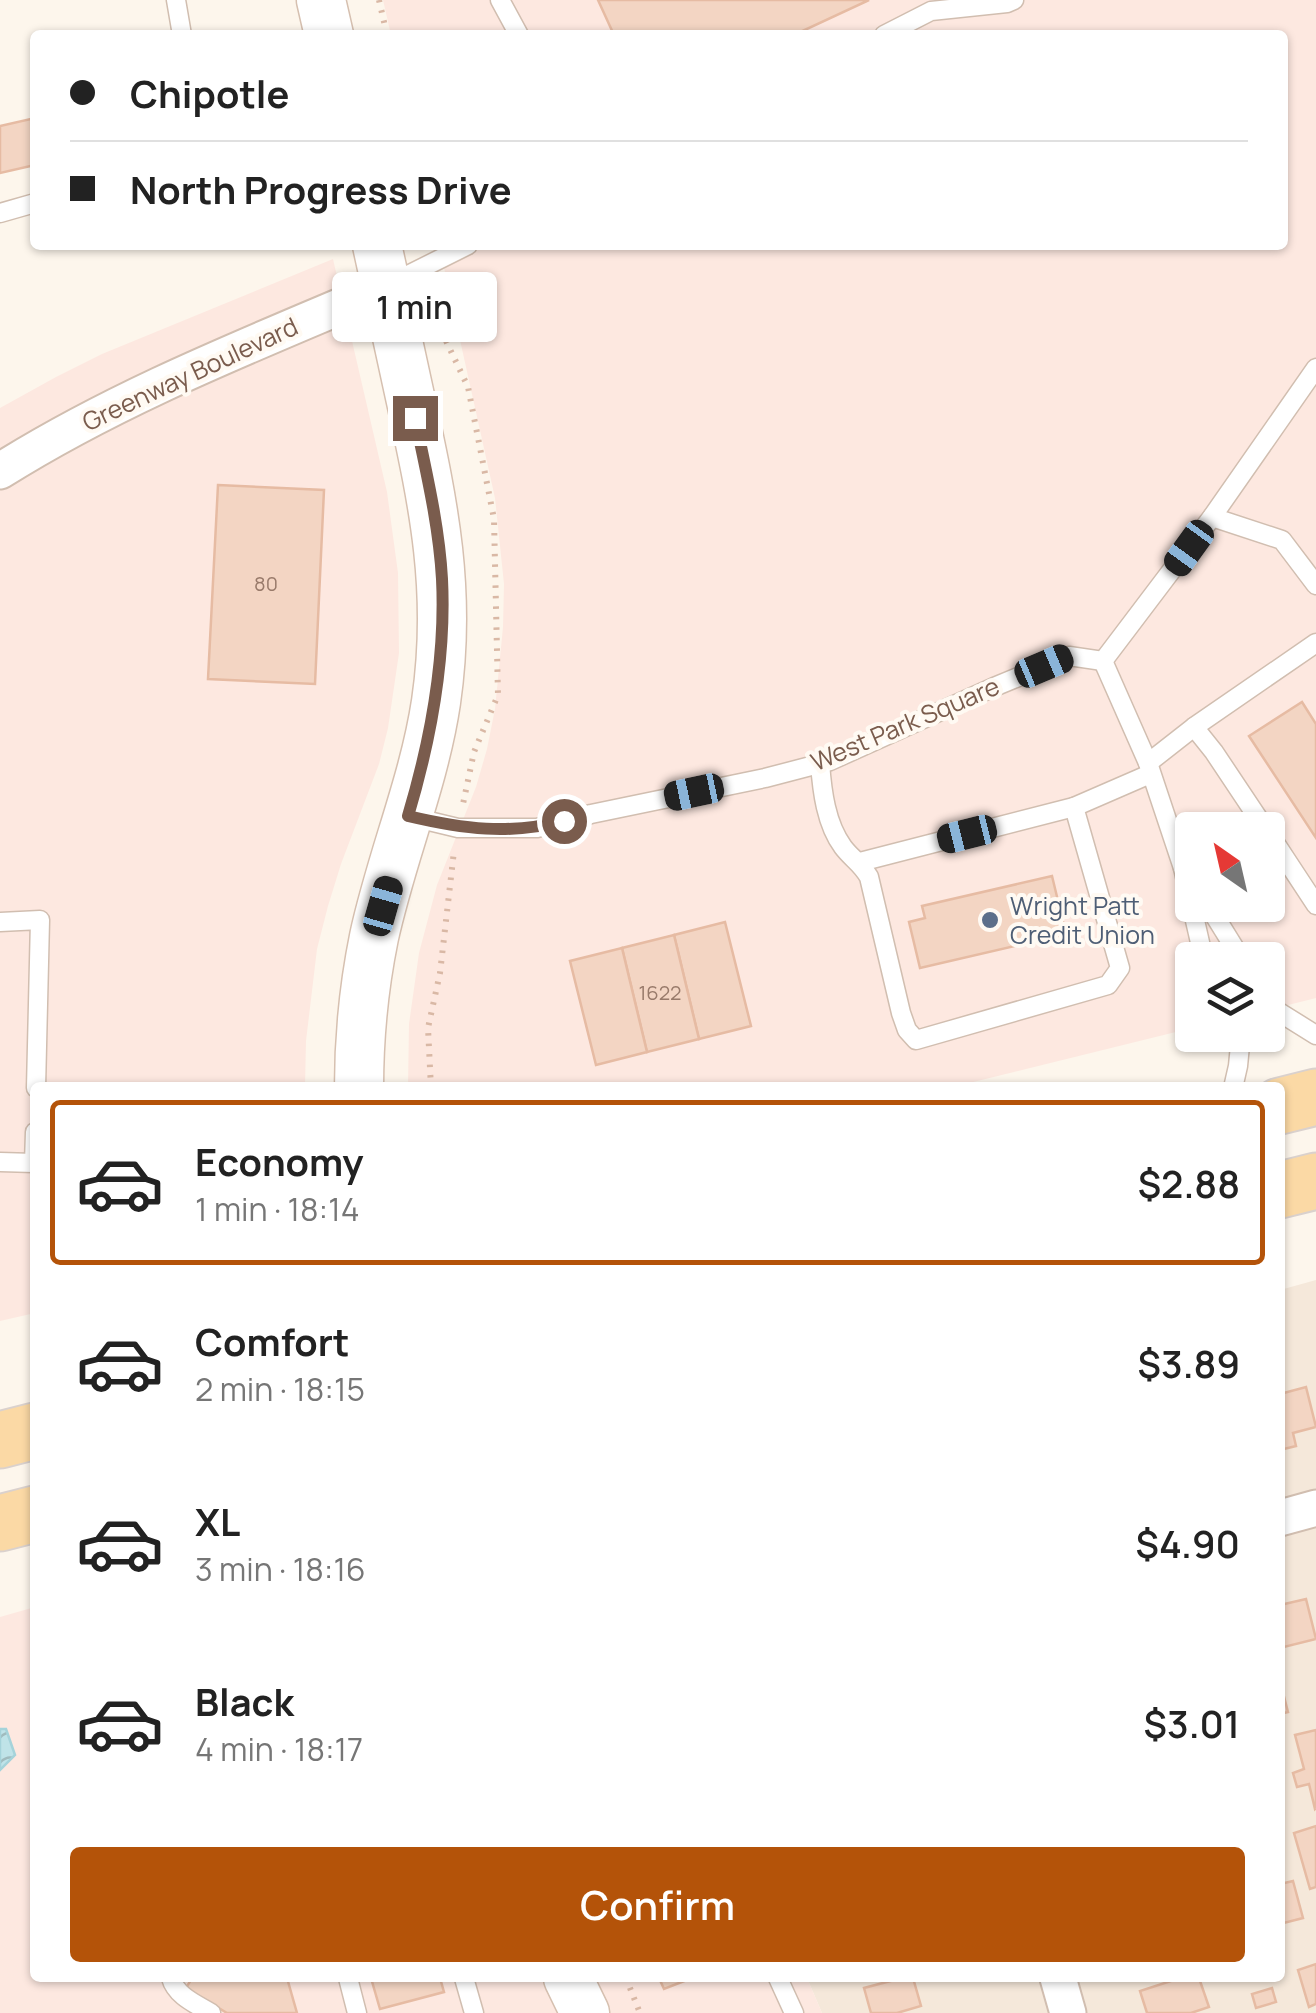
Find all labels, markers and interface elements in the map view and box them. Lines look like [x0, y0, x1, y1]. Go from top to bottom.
text: Chipotle [130, 67, 289, 119]
text: North Progress Drive [130, 163, 512, 215]
callout: 1 min [332, 273, 498, 343]
text: 1 min [376, 285, 453, 329]
street label: Greenway Boulevard [76, 308, 303, 439]
route end [393, 396, 438, 441]
car [1159, 515, 1219, 581]
house number: 80 [254, 570, 278, 597]
car [1011, 640, 1077, 692]
street label: West Park Square [805, 668, 1005, 779]
car [662, 771, 726, 813]
route start [542, 799, 587, 844]
car [934, 812, 1000, 856]
north arrow [1175, 812, 1285, 922]
map controls [1175, 812, 1285, 1052]
car [360, 873, 406, 939]
place label: Wright Patt Credit Union [1010, 888, 1155, 952]
marker: Wright Patt Credit Union [979, 909, 1001, 931]
button: layers [1175, 942, 1285, 1052]
house number: 1622 [638, 979, 682, 1006]
text: Economy [195, 1135, 364, 1187]
icon: car [75, 1138, 165, 1228]
text: $2.88 [1138, 1157, 1240, 1209]
text: 1 min · 18:14 [195, 1187, 360, 1231]
text: Comfort [195, 1315, 349, 1367]
icon: car [75, 1318, 165, 1408]
text: $3.89 [1138, 1337, 1240, 1389]
text: 2 min · 18:15 [195, 1367, 365, 1411]
text: XL [195, 1495, 240, 1547]
icon: car [75, 1498, 165, 1588]
text: $4.90 [1136, 1517, 1240, 1569]
text: 3 min · 18:16 [195, 1547, 366, 1591]
text: Black [195, 1675, 294, 1727]
icon: car [75, 1678, 165, 1768]
text: $3.01 [1144, 1697, 1240, 1749]
text: 4 min · 18:17 [195, 1727, 363, 1771]
button: Confirm [70, 1847, 1245, 1962]

